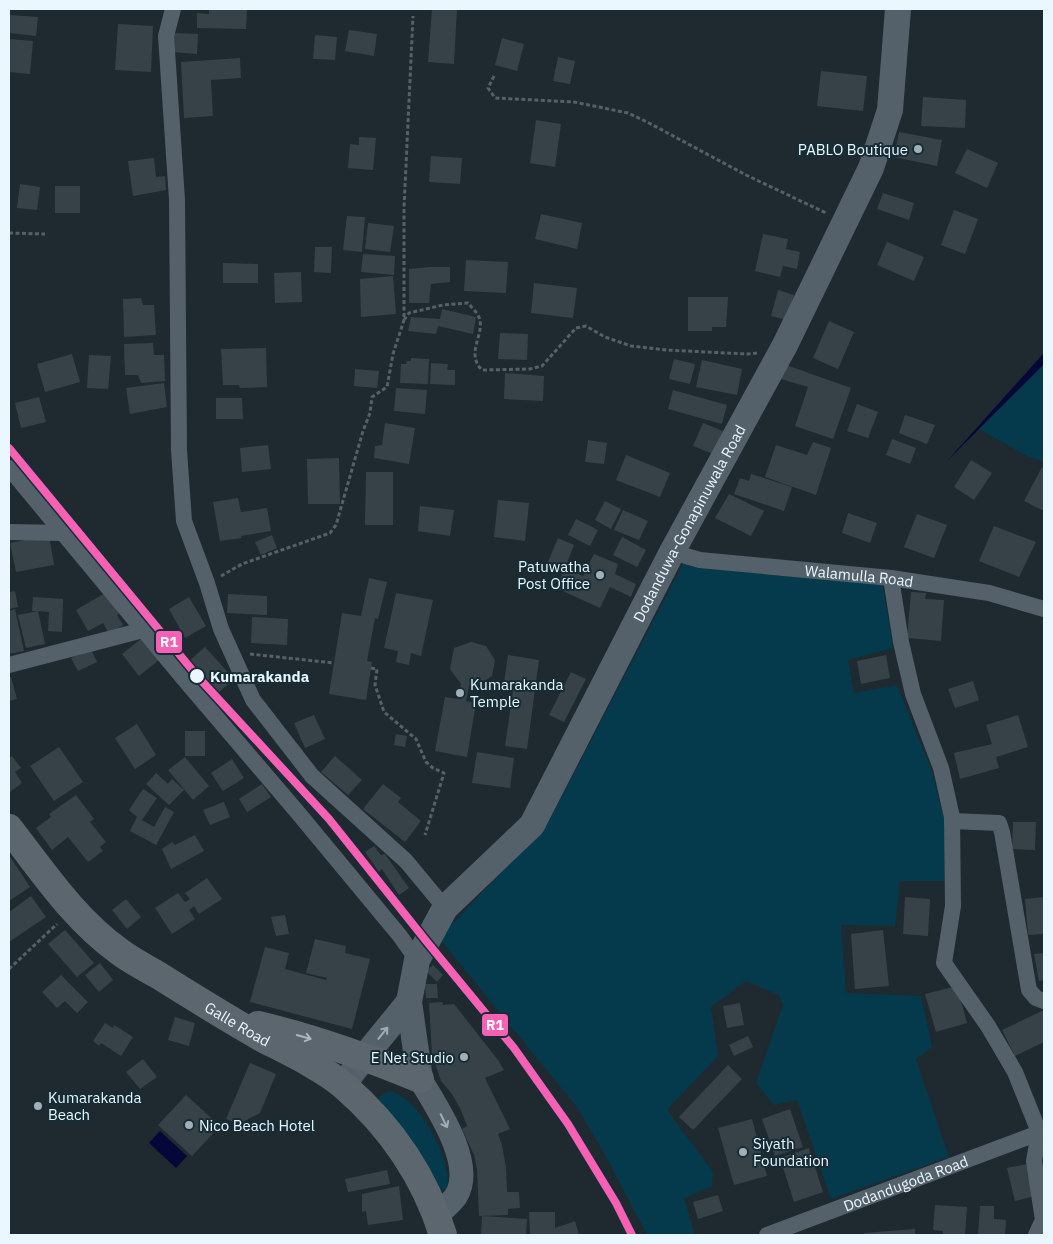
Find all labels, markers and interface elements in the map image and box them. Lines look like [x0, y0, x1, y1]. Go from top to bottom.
place label: PABLO Boutique [798, 140, 908, 159]
marker: PABLO Boutique [912, 143, 924, 155]
street label: Dodanduwa-Gonapinuwala Road [628, 421, 749, 625]
place label: Patuwatha Post Office [517, 557, 590, 593]
street label: Walamulla Road [804, 560, 915, 591]
marker: Patuwatha Post Office [594, 569, 606, 581]
line badge: R1 [155, 630, 183, 654]
text: R1 [160, 633, 179, 651]
marker: Kumarakanda [188, 667, 206, 685]
place label: Kumarakanda [210, 667, 310, 686]
place label: Kumarakanda Temple [470, 675, 564, 711]
marker: Kumarakanda Temple [454, 687, 466, 699]
street label: Galle Road [202, 997, 274, 1050]
line badge: R1 [481, 1013, 509, 1037]
text: R1 [486, 1016, 505, 1034]
one-way arrow [378, 1027, 389, 1040]
one-way arrow [296, 1032, 312, 1042]
place label: E Net Studio [371, 1048, 454, 1067]
marker: E Net Studio [458, 1051, 470, 1063]
place label: Kumarakanda Beach [48, 1088, 142, 1124]
marker: Kumarakanda Beach [32, 1100, 44, 1112]
one-way arrow [440, 1113, 449, 1128]
place label: Nico Beach Hotel [199, 1116, 315, 1135]
marker: Nico Beach Hotel [183, 1119, 195, 1131]
place label: Siyath Foundation [753, 1134, 829, 1170]
marker: Siyath Foundation [737, 1146, 749, 1158]
street label: Dodandugoda Road [840, 1151, 971, 1215]

